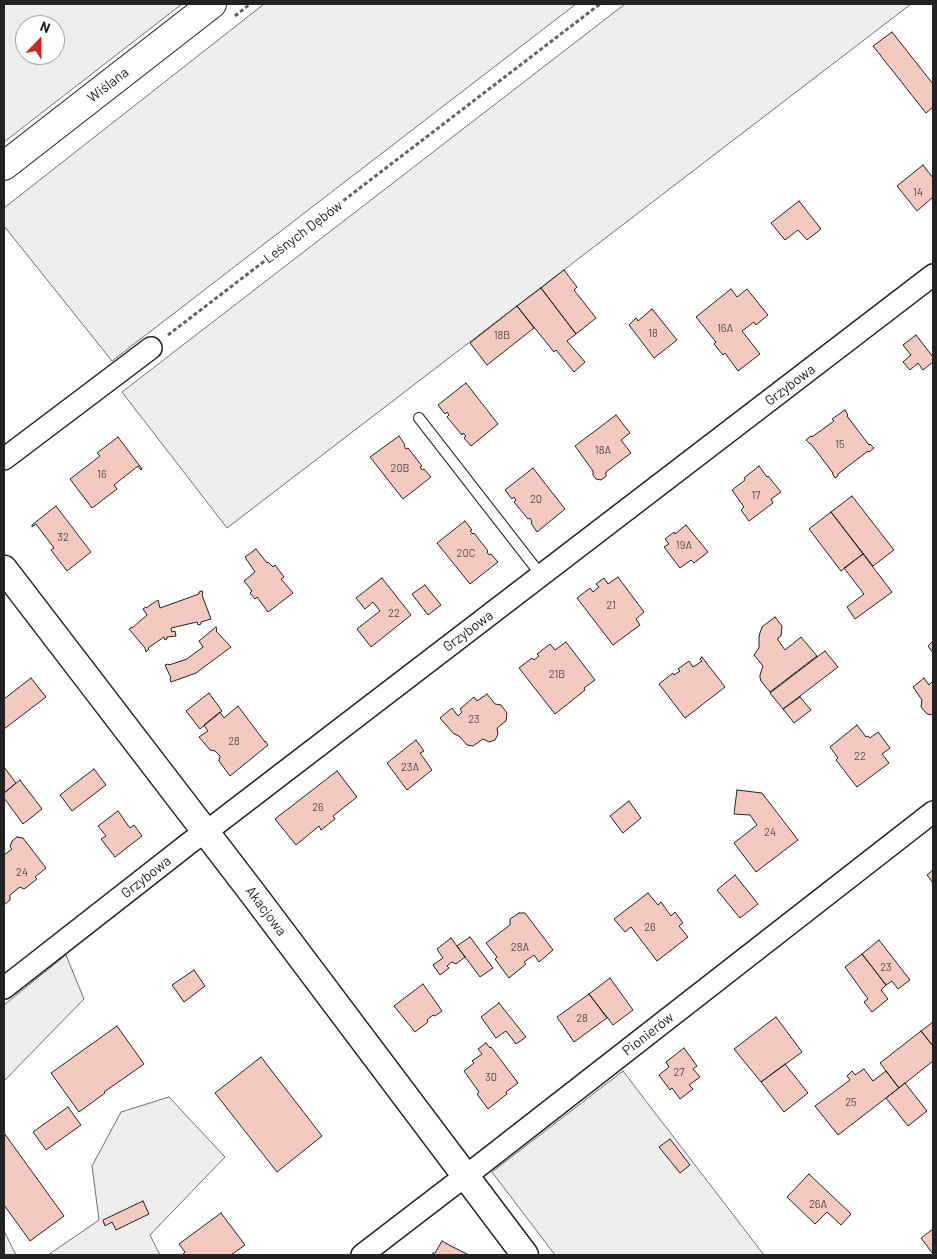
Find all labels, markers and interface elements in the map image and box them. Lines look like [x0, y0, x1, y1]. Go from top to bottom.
north arrow [15, 15, 65, 65]
text: N [38, 17, 53, 36]
street label: Wiślana [84, 64, 132, 106]
house number: 14 [913, 185, 923, 199]
street label: Leśnych Dębów [260, 197, 346, 267]
house number: 16A [717, 321, 733, 335]
house number: 18 [648, 326, 658, 340]
house number: 18B [494, 328, 510, 342]
street label: Grzybowa [762, 361, 818, 409]
house number: 15 [835, 437, 845, 451]
house number: 18A [595, 443, 611, 457]
house number: 20B [390, 461, 410, 475]
house number: 16 [97, 467, 107, 481]
house number: 17 [751, 488, 761, 502]
house number: 20 [530, 492, 542, 506]
house number: 32 [57, 530, 69, 544]
house number: 19A [676, 538, 692, 552]
house number: 20C [457, 546, 475, 560]
house number: 21 [606, 598, 616, 612]
house number: 22 [388, 606, 400, 620]
street label: Grzybowa [440, 607, 496, 655]
house number: 21B [549, 667, 565, 681]
house number: 23 [468, 712, 480, 726]
house number: 28 [228, 734, 240, 748]
house number: 22 [854, 749, 866, 763]
house number: 23A [401, 760, 419, 774]
house number: 26 [312, 800, 324, 814]
house number: 24 [764, 825, 776, 839]
street label: Grzybowa [118, 852, 174, 902]
house number: 24 [16, 865, 28, 879]
street label: Akacjowa [242, 883, 290, 939]
house number: 26 [644, 920, 656, 934]
house number: 28A [511, 940, 529, 954]
house number: 23 [880, 960, 892, 974]
street label: Pionierów [619, 1009, 677, 1059]
house number: 28 [576, 1011, 588, 1025]
house number: 27 [673, 1065, 685, 1079]
house number: 30 [485, 1070, 497, 1084]
house number: 25 [845, 1095, 857, 1109]
house number: 26A [809, 1197, 827, 1211]

